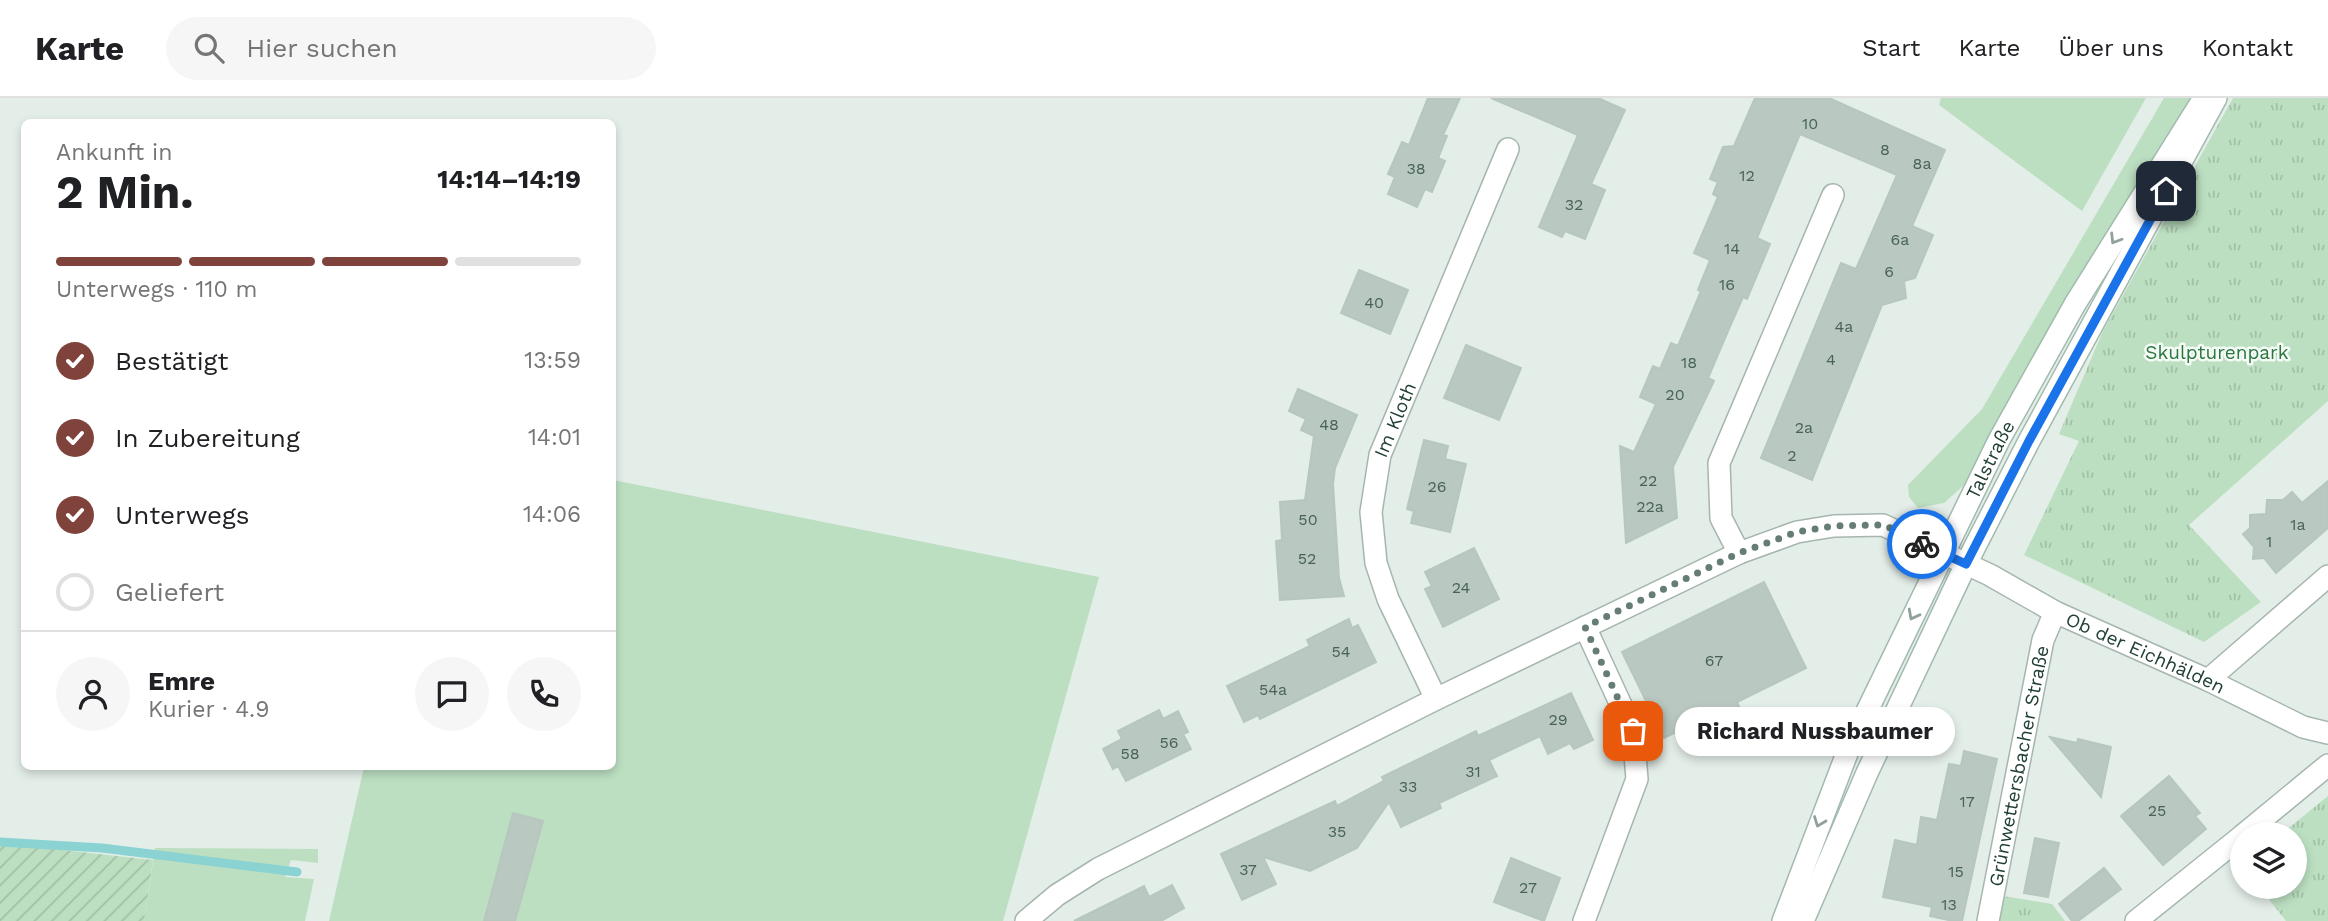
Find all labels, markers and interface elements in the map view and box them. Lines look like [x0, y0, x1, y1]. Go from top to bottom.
search box [166, 17, 656, 80]
text: Karte [35, 29, 124, 68]
icon: search [190, 29, 228, 67]
text: Hier suchen [246, 33, 398, 63]
text: Start [1862, 34, 1920, 62]
text: Karte [1958, 34, 2020, 62]
text: Über uns [2058, 34, 2164, 62]
text: Kontakt [2202, 34, 2293, 62]
house number: 10 [1802, 114, 1818, 133]
text: Ankunft in [56, 139, 172, 166]
house number: 8 [1880, 140, 1890, 159]
house number: 8a [1913, 154, 1931, 173]
house number: 38 [1406, 159, 1426, 178]
pin [2136, 161, 2196, 221]
text: 14:14–14:19 [437, 164, 581, 194]
text: 2 Min. [56, 165, 194, 219]
house number: 12 [1739, 166, 1755, 185]
icon: home [2147, 172, 2185, 210]
house number: 32 [1565, 195, 1583, 214]
house number: 6a [1891, 230, 1909, 249]
one-way arrow [2111, 231, 2124, 244]
house number: 14 [1724, 239, 1740, 258]
house number: 6 [1884, 262, 1894, 281]
house number: 16 [1719, 275, 1735, 294]
text: Unterwegs · 110 m [56, 276, 257, 303]
house number: 40 [1364, 293, 1384, 312]
house number: 4a [1835, 317, 1853, 336]
park label: Skulpturenpark [2145, 341, 2289, 364]
icon: check [56, 342, 94, 380]
text: Bestätigt [115, 346, 228, 376]
text: 13:59 [524, 347, 581, 374]
house number: 4 [1826, 350, 1836, 369]
house number: 18 [1681, 353, 1697, 372]
street label: Im Kloth [1369, 379, 1421, 461]
house number: 20 [1665, 385, 1685, 404]
house number: 48 [1319, 415, 1339, 434]
street label: Talstraße [1961, 416, 2019, 503]
house number: 2a [1795, 418, 1813, 437]
icon: check [56, 419, 94, 457]
text: In Zubereitung [115, 423, 300, 453]
text: 14:01 [528, 424, 581, 451]
house number: 2 [1787, 446, 1797, 465]
house number: 22 [1639, 471, 1657, 490]
house number: 26 [1427, 477, 1447, 496]
icon: check [56, 496, 94, 534]
house number: 22a [1636, 497, 1664, 516]
text: Unterwegs [115, 500, 250, 530]
text: 14:06 [523, 501, 581, 528]
courier [1887, 509, 1957, 579]
house number: 50 [1298, 510, 1318, 529]
house number: 1a [2290, 515, 2306, 534]
icon: bike [1903, 525, 1941, 563]
house number: 1 [2266, 532, 2272, 551]
house number: 52 [1298, 549, 1316, 568]
text: Geliefert [115, 577, 224, 607]
house number: 24 [1452, 578, 1471, 597]
street label: Ob der Eichhälden [2062, 607, 2229, 698]
one-way arrow [1907, 608, 1921, 620]
house number: 54 [1331, 642, 1351, 661]
street label: Grünwettersbacher Straße [1984, 643, 2053, 888]
house number: 67 [1705, 651, 1723, 670]
button: person [56, 657, 130, 731]
button: chat [415, 657, 489, 731]
button: phone [507, 657, 581, 731]
text: Emre [148, 666, 215, 696]
house number: 54a [1259, 680, 1287, 699]
text: Kurier · 4.9 [148, 696, 269, 723]
pin [1603, 701, 1663, 761]
callout: Richard Nussbaumer [1675, 706, 1955, 756]
house number: 29 [1548, 710, 1568, 729]
icon: bag [1614, 712, 1652, 750]
text: Richard Nussbaumer [1697, 718, 1933, 745]
house number: 56 [1159, 733, 1179, 752]
house number: 58 [1120, 744, 1140, 763]
house number: 31 [1465, 762, 1481, 781]
house number: 33 [1399, 777, 1417, 796]
house number: 17 [1959, 792, 1975, 811]
house number: 25 [2148, 801, 2166, 820]
one-way arrow [1813, 815, 1827, 827]
house number: 35 [1328, 822, 1346, 841]
map controls [2230, 822, 2307, 899]
button: layers [2230, 822, 2307, 899]
house number: 37 [1239, 860, 1257, 879]
house number: 15 [1948, 862, 1964, 881]
house number: 27 [1519, 878, 1537, 897]
house number: 13 [1941, 895, 1957, 914]

